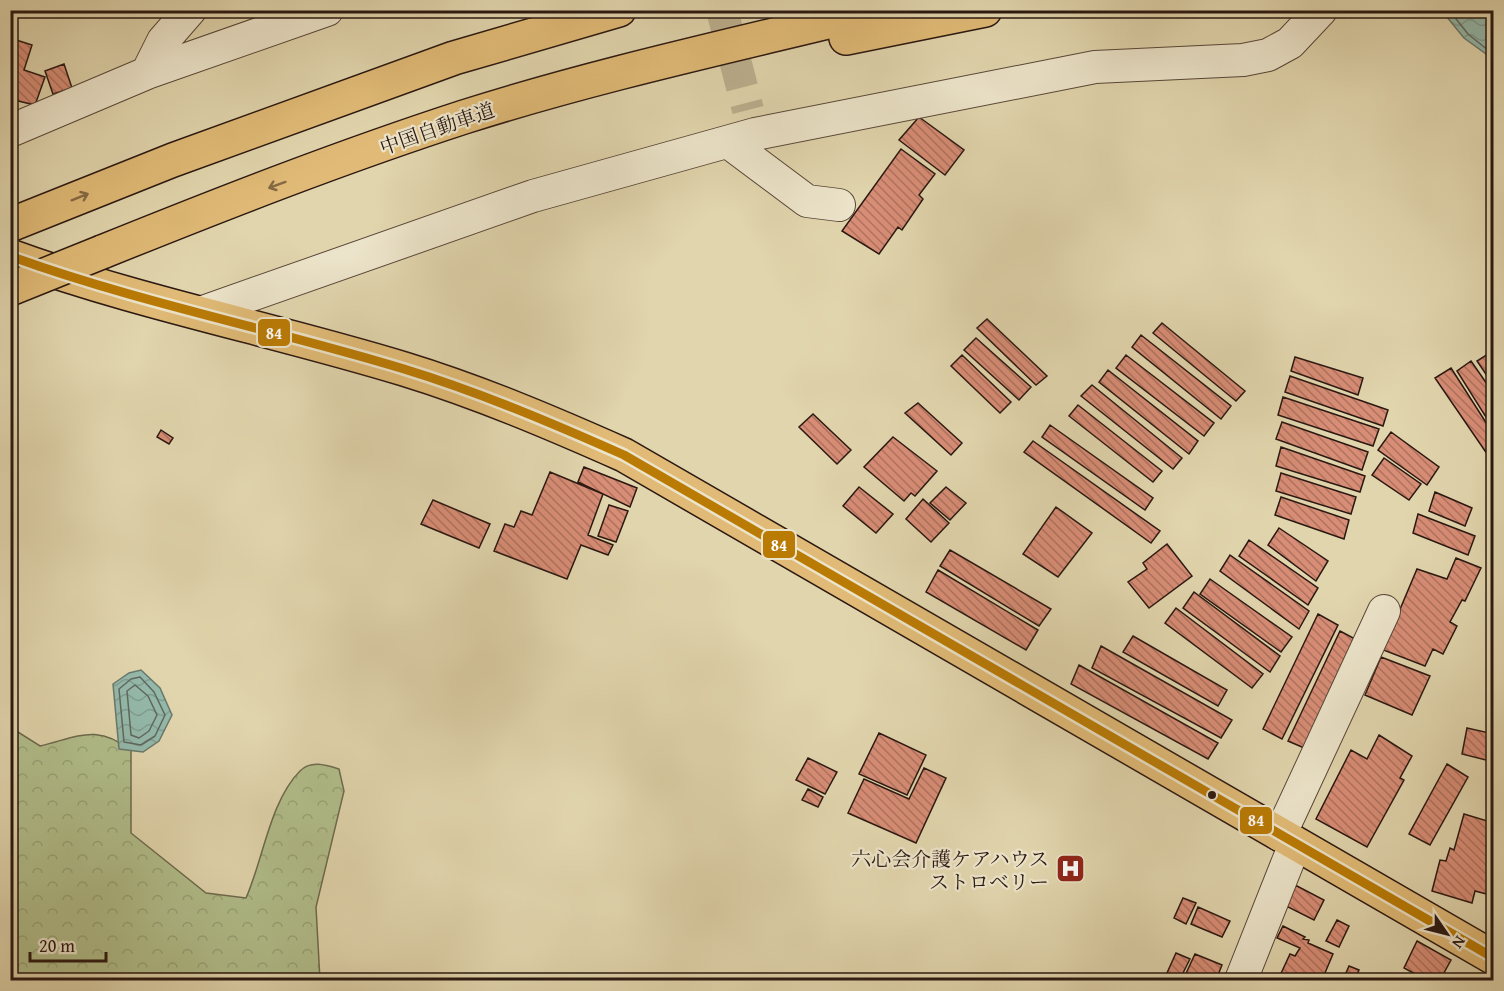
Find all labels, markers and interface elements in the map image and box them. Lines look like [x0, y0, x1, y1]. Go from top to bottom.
street label: 中国自動車道 [376, 95, 498, 161]
one-way arrow [268, 180, 286, 191]
one-way arrow [70, 191, 89, 202]
line badge: 84 [257, 318, 291, 347]
text: 84 [266, 321, 282, 345]
line badge: 84 [762, 530, 796, 559]
text: 84 [771, 533, 787, 557]
unlabelled marker [1206, 789, 1218, 801]
line badge: 84 [1239, 806, 1273, 835]
text: 84 [1248, 808, 1264, 832]
place label: 六心会介護ケアハウス ストロベリー [851, 844, 1049, 896]
hospital icon: 六心会介護ケアハウス ストロベリー [1054, 853, 1086, 885]
north arrow [1417, 904, 1477, 964]
scale bar [30, 925, 106, 963]
text: N [1446, 931, 1472, 954]
text: 20 m [39, 932, 75, 959]

